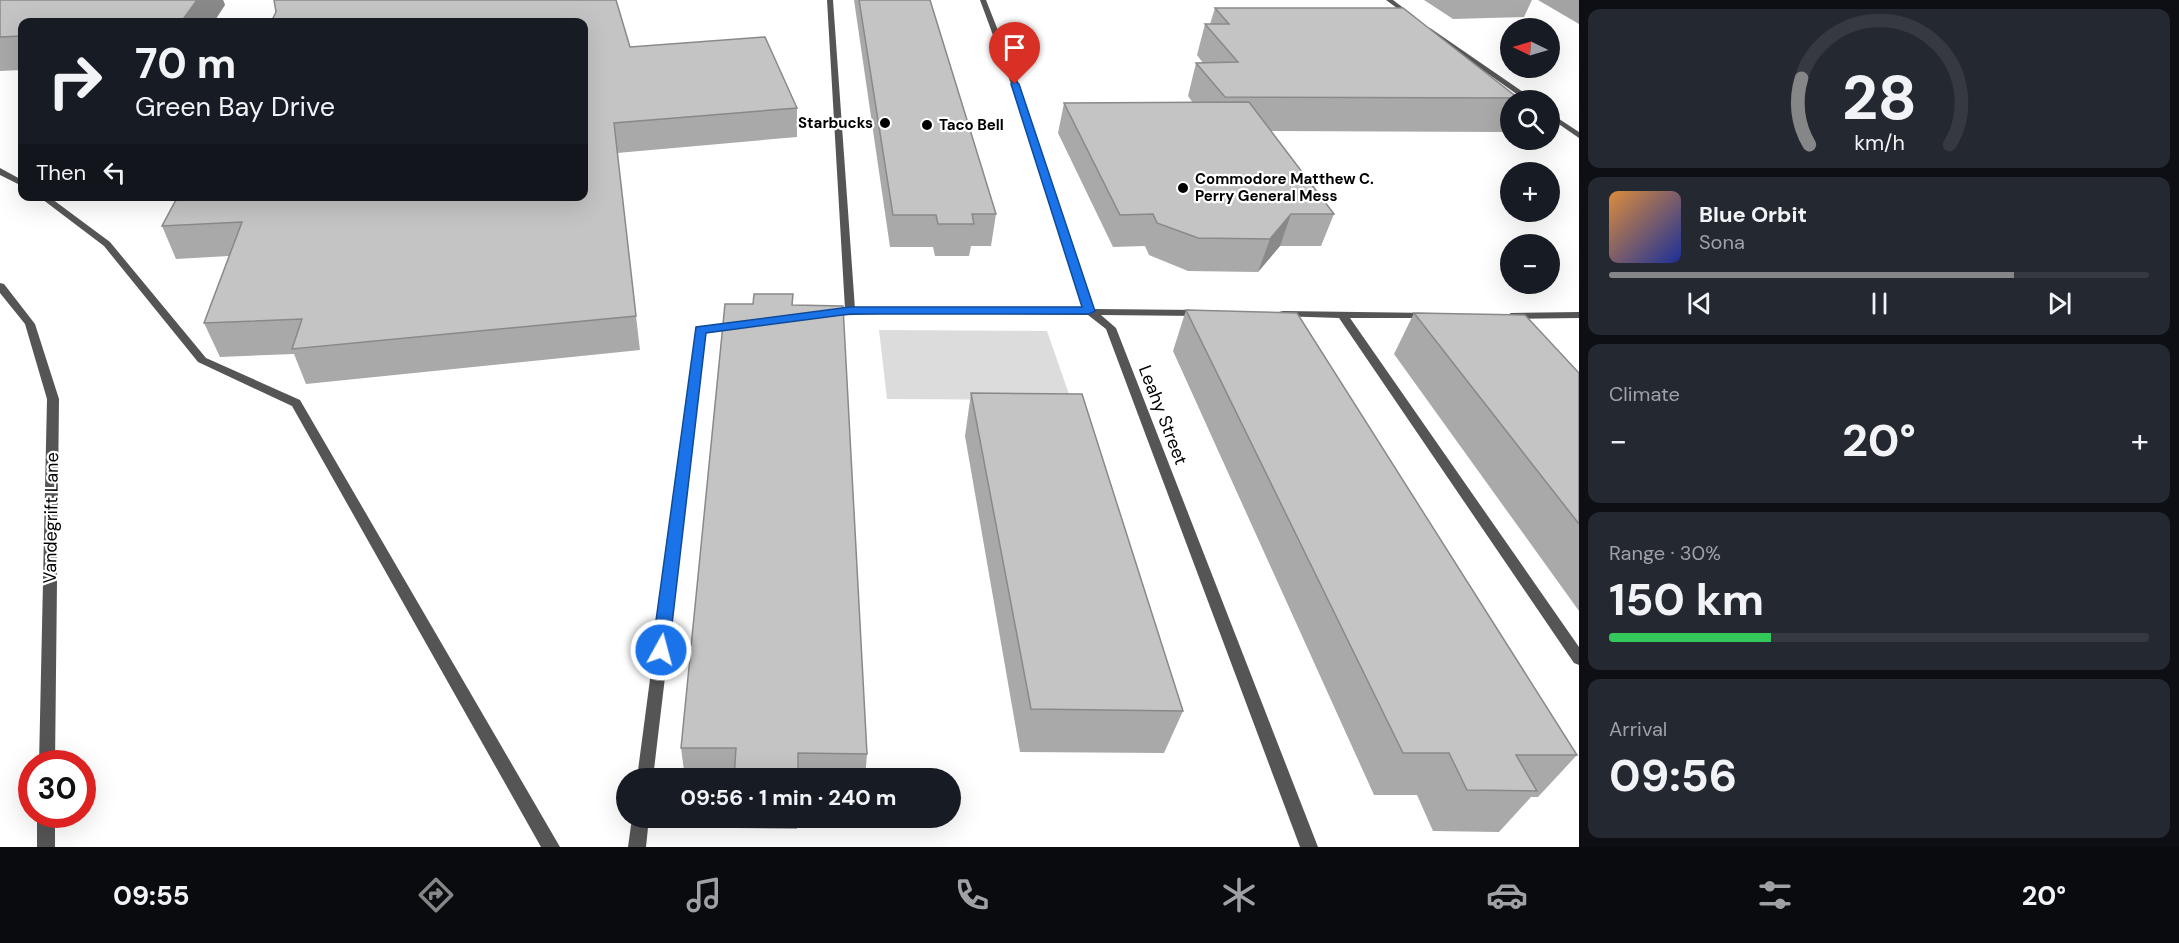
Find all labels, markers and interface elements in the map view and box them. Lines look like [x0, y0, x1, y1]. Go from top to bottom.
north arrow [1500, 18, 1560, 78]
map controls [1500, 18, 1560, 294]
pin [989, 22, 1040, 84]
icon: arrive [998, 31, 1031, 64]
text: 70 m [135, 36, 236, 91]
icon: right [36, 42, 114, 120]
text: 28 [1841, 57, 1917, 138]
text: Green Bay Drive [135, 89, 335, 124]
button: search [1500, 90, 1560, 150]
place label: Starbucks [798, 113, 873, 133]
place label: Taco Bell [939, 115, 1004, 135]
marker: Starbucks [878, 116, 892, 130]
marker: Taco Bell [920, 118, 934, 132]
text: km/h [1854, 130, 1904, 158]
icon: left [98, 156, 131, 189]
text: Then [36, 158, 86, 187]
button: + [1500, 162, 1560, 222]
place label: Commodore Matthew C. Perry General Mess [1195, 169, 1374, 206]
marker: Commodore Matthew C. Perry General Mess [1176, 181, 1190, 195]
text: Blue Orbit [1699, 200, 1807, 229]
text: Sona [1699, 229, 1745, 255]
button: − [1500, 234, 1560, 294]
icon: previous [1683, 287, 1716, 320]
icon: pause [1863, 287, 1896, 320]
icon: next [2043, 287, 2076, 320]
street label: Leahy Street [1133, 362, 1193, 468]
text: Climate [1609, 381, 1680, 407]
text: 20° [1842, 411, 1916, 470]
text: − [1609, 419, 1627, 462]
text: + [2131, 419, 2149, 462]
street label: Vandegrift Lane [38, 452, 64, 584]
text: Range · 30% [1609, 540, 1721, 566]
text: 150 km [1609, 570, 1764, 629]
position arrow [629, 618, 693, 682]
text: Arrival [1609, 716, 1667, 742]
text: 09:56 [1609, 746, 1737, 805]
speed limit sign: 30 [18, 750, 96, 828]
text: 09:56 · 1 min · 240 m [680, 783, 897, 812]
icon: directions [415, 874, 457, 916]
icon: music [683, 874, 725, 916]
icon: phone [951, 874, 993, 916]
icon: climate [1218, 874, 1260, 916]
icon: car [1486, 874, 1528, 916]
icon: filters [1754, 874, 1796, 916]
text: 09:55 [113, 878, 189, 913]
text: 20° [2022, 878, 2066, 913]

